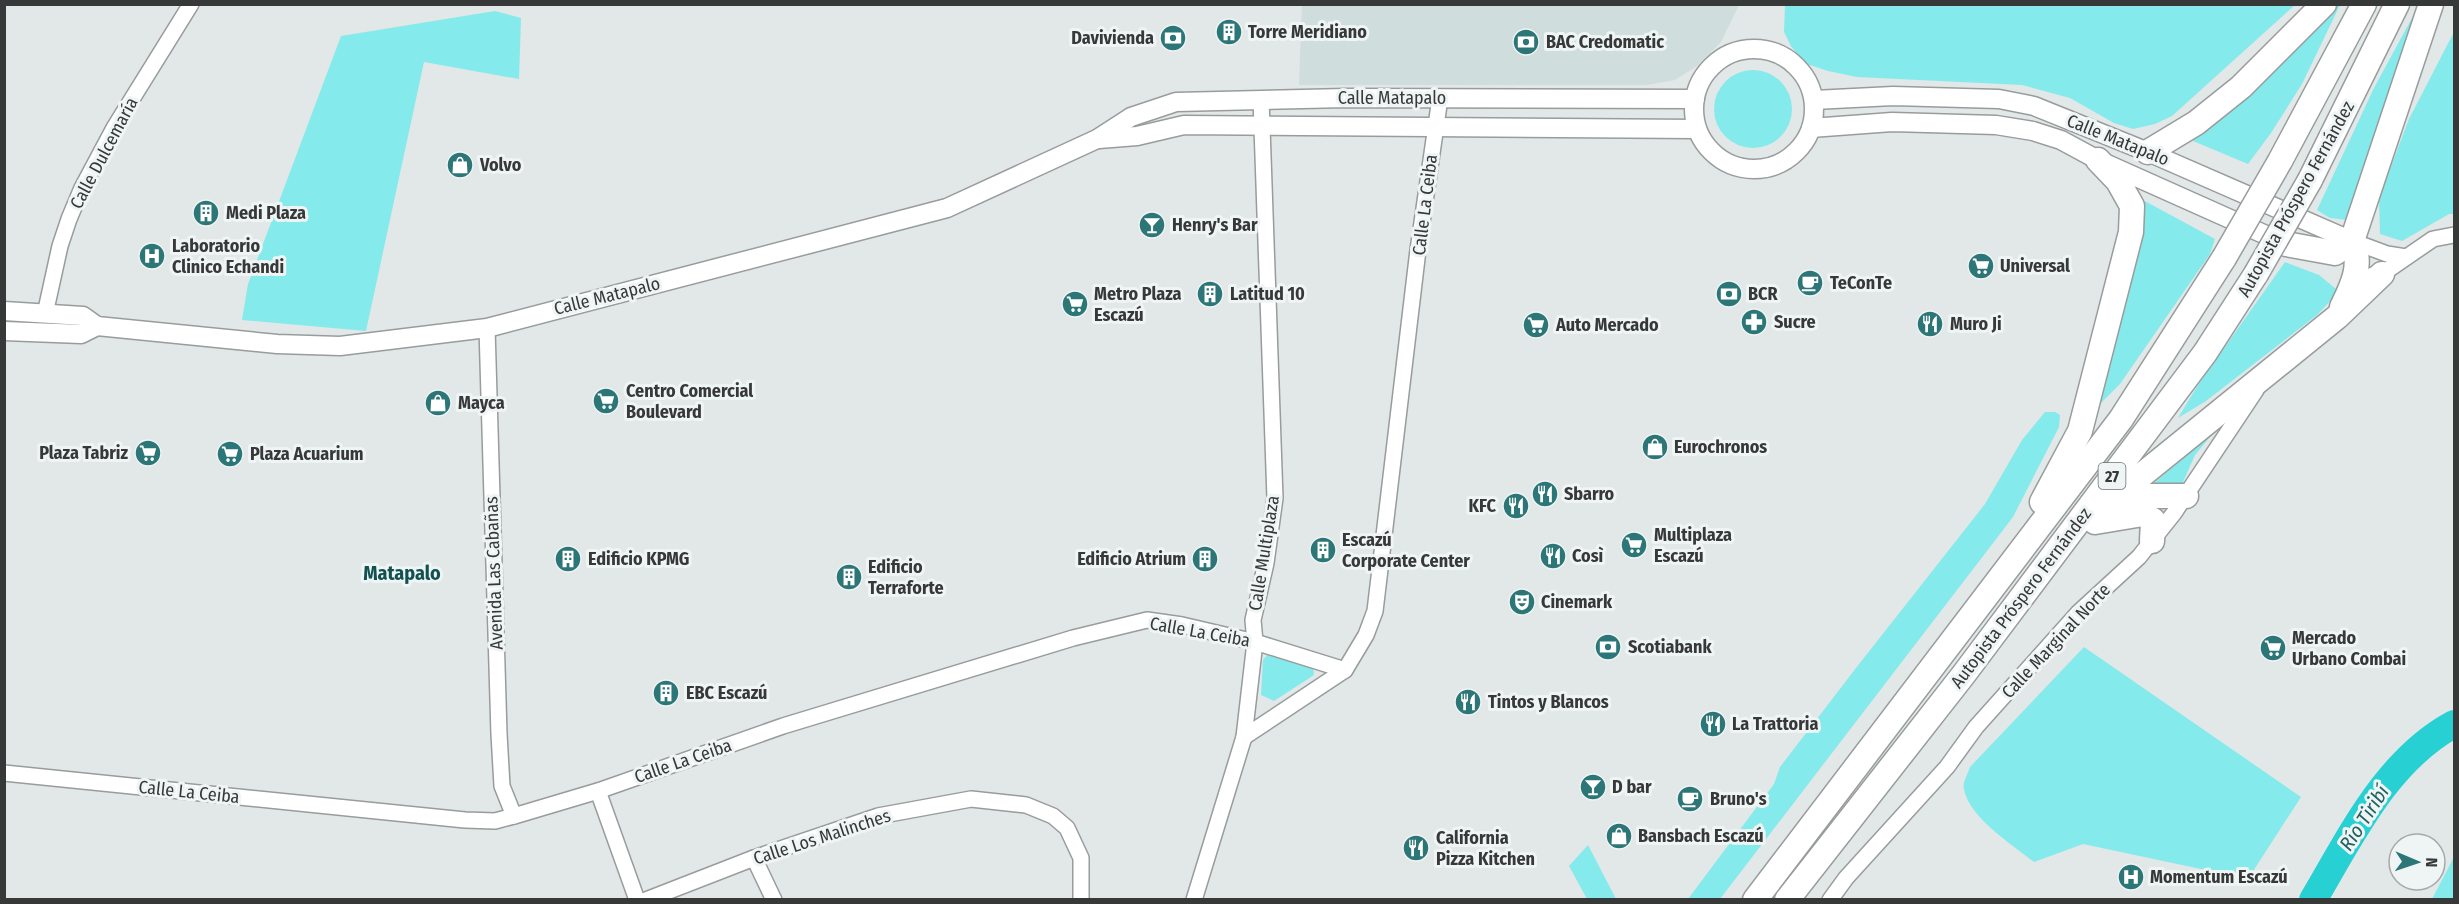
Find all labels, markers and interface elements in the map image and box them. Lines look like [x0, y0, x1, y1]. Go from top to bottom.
building icon: Torre Meridiano [1214, 17, 1244, 47]
place label: Torre Meridiano [1248, 21, 1367, 43]
bank icon: Davivienda [1158, 23, 1188, 53]
place label: Davivienda [1071, 27, 1154, 49]
bank icon: BAC Credomatic [1511, 27, 1541, 57]
place label: BAC Credomatic [1546, 31, 1664, 53]
street label: Calle Matapalo [1338, 87, 1446, 109]
street label: Calle Dulcemaría [65, 93, 143, 213]
street label: Autopista Próspero Fernández [2233, 97, 2359, 301]
street label: Calle Matapalo [2064, 109, 2172, 171]
shop icon: Volvo [445, 150, 475, 180]
street label: Calle La Ceiba [1408, 153, 1442, 257]
place label: Volvo [479, 154, 522, 176]
building icon: Medi Plaza [191, 198, 221, 228]
place label: Medi Plaza [226, 202, 306, 224]
bar icon: Henry's Bar [1137, 210, 1167, 240]
place label: Henry's Bar [1172, 214, 1258, 236]
place label: Laboratorio Clinico Echandi [172, 235, 284, 278]
hospital icon: Laboratorio Clinico Echandi [137, 241, 167, 271]
supermarket icon: Universal [1966, 251, 1996, 281]
place label: Universal [2000, 255, 2070, 277]
cafe icon: TeConTe [1795, 268, 1825, 298]
street label: Calle Matapalo [552, 272, 662, 320]
place label: TeConTe [1830, 272, 1892, 294]
building icon: Latitud 10 [1195, 279, 1225, 309]
bank icon: BCR [1714, 279, 1744, 309]
place label: Metro Plaza Escazú [1094, 283, 1182, 326]
place label: Latitud 10 [1230, 283, 1305, 305]
place label: BCR [1748, 283, 1778, 305]
supermarket icon: Metro Plaza Escazú [1060, 289, 1090, 319]
pharmacy icon: Sucre [1739, 307, 1769, 337]
restaurant icon: Muro Ji [1915, 309, 1945, 339]
supermarket icon: Auto Mercado [1521, 310, 1551, 340]
place label: Sucre [1774, 311, 1816, 333]
place label: Muro Ji [1950, 313, 2002, 335]
place label: Auto Mercado [1555, 314, 1659, 336]
place label: Centro Comercial Boulevard [626, 380, 753, 423]
supermarket icon: Centro Comercial Boulevard [591, 386, 621, 416]
shop icon: Mayca [423, 388, 453, 418]
place label: Mayca [458, 392, 505, 414]
shop icon: Eurochronos [1640, 432, 1670, 462]
place label: Eurochronos [1674, 436, 1767, 458]
supermarket icon: Plaza Tabriz [133, 438, 163, 468]
supermarket icon: Plaza Acuarium [215, 439, 245, 469]
place label: Plaza Tabriz [39, 442, 128, 464]
place label: Plaza Acuarium [250, 443, 364, 465]
road number: 27 [2098, 463, 2126, 489]
restaurant icon: Sbarro [1530, 479, 1560, 509]
place label: Sbarro [1564, 483, 1615, 505]
restaurant icon: KFC [1501, 491, 1531, 521]
street label: Calle Multiplaza [1244, 494, 1284, 612]
place label: KFC [1469, 495, 1497, 517]
street label: Avenida Las Cabañas [480, 496, 508, 650]
street label: Autopista Próspero Fernández [1946, 503, 2096, 693]
place label: Multiplaza Escazú [1654, 524, 1732, 567]
place label: Escazú Corporate Center [1342, 529, 1470, 572]
supermarket icon: Multiplaza Escazú [1619, 530, 1649, 560]
building icon: Escazú Corporate Center [1308, 535, 1338, 565]
restaurant icon: Così [1538, 541, 1568, 571]
building icon: Edificio KPMG [553, 544, 583, 574]
building icon: Edificio Atrium [1190, 544, 1220, 574]
place label: Così [1572, 545, 1604, 567]
place label: Edificio KPMG [588, 548, 689, 570]
place label: Edificio Atrium [1077, 548, 1186, 570]
place label: Edificio Terraforte [868, 556, 944, 599]
district label: Matapalo [363, 561, 441, 585]
building icon: Edificio Terraforte [834, 562, 864, 592]
street label: Calle Marginal Norte [1997, 579, 2115, 703]
theatre icon: Cinemark [1507, 587, 1537, 617]
place label: Cinemark [1541, 591, 1613, 613]
street label: Calle La Ceiba [1148, 612, 1252, 652]
place label: Mercado Urbano Combai [2292, 627, 2406, 670]
bank icon: Scotiabank [1593, 632, 1623, 662]
supermarket icon: Mercado Urbano Combai [2258, 633, 2288, 663]
place label: Scotiabank [1628, 636, 1712, 658]
building icon: EBC Escazú [651, 678, 681, 708]
place label: EBC Escazú [686, 682, 767, 704]
restaurant icon: Tintos y Blancos [1453, 687, 1483, 717]
place label: Tintos y Blancos [1488, 691, 1609, 713]
restaurant icon: La Trattoria [1698, 709, 1728, 739]
place label: La Trattoria [1732, 713, 1818, 735]
street label: Calle La Ceiba [631, 734, 735, 788]
bar icon: D bar [1578, 772, 1608, 802]
street label: Calle La Ceiba [137, 776, 241, 808]
place label: D bar [1612, 776, 1652, 798]
water label: Río Tiribí [2334, 780, 2394, 855]
cafe icon: Bruno's [1675, 784, 1705, 814]
place label: Bruno's [1710, 788, 1767, 810]
street label: Calle Los Malinches [751, 804, 894, 870]
shop icon: Bansbach Escazú [1604, 821, 1634, 851]
place label: Bansbach Escazú [1638, 825, 1764, 847]
place label: California Pizza Kitchen [1436, 827, 1535, 870]
north arrow [2387, 832, 2447, 892]
restaurant icon: California Pizza Kitchen [1401, 833, 1431, 863]
text: N [2422, 857, 2441, 868]
hospital icon: Momentum Escazú [2116, 862, 2146, 892]
place label: Momentum Escazú [2150, 866, 2288, 888]

